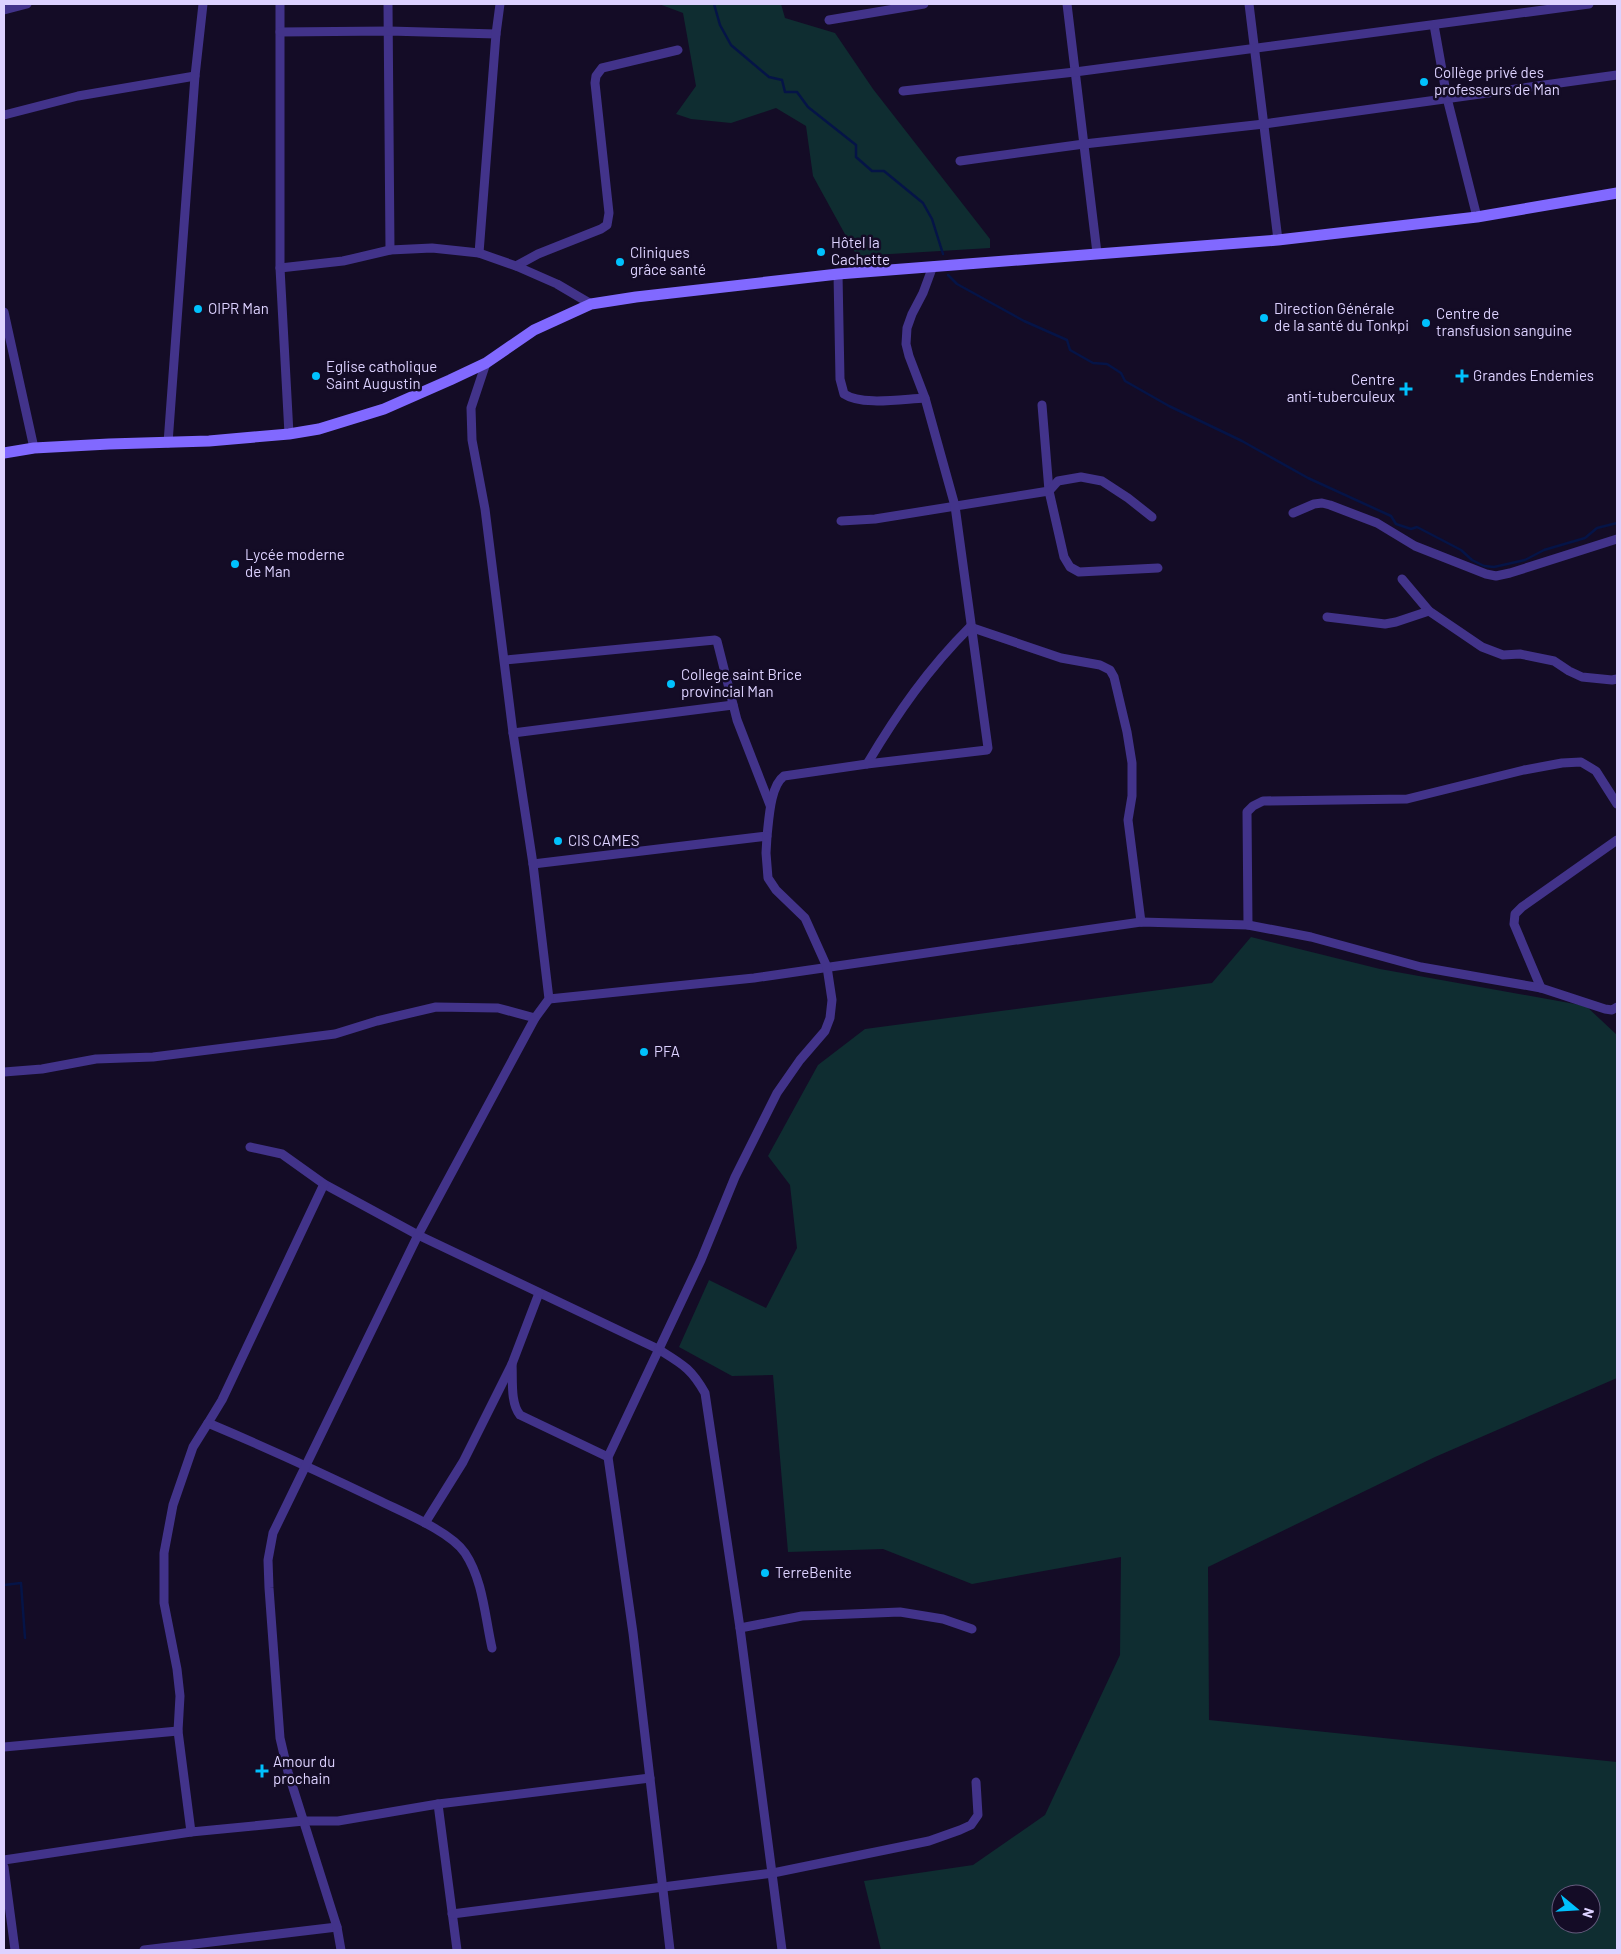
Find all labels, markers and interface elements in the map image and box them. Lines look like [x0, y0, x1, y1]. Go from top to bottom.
place label: Collège privé des professeurs de Man [1434, 63, 1560, 98]
marker: Collège privé des professeurs de Man [1418, 76, 1430, 88]
place label: Hôtel la Cachette [831, 233, 890, 268]
place label: Cliniques grâce santé [630, 243, 706, 278]
marker: Hôtel la Cachette [815, 246, 827, 258]
marker: Cliniques grâce santé [614, 256, 626, 268]
place label: OIPR Man [208, 299, 269, 317]
place label: Direction Générale de la santé du Tonkpi [1274, 299, 1409, 334]
marker: OIPR Man [192, 303, 204, 315]
place label: Centre de transfusion sanguine [1436, 304, 1572, 339]
marker: Direction Générale de la santé du Tonkpi [1258, 312, 1270, 324]
marker: Centre de transfusion sanguine [1420, 317, 1432, 329]
place label: Eglise catholique Saint Augustin [326, 357, 437, 392]
place label: Grandes Endemies [1473, 366, 1594, 384]
marker: Grandes Endemies [1455, 369, 1469, 383]
marker: Eglise catholique Saint Augustin [310, 370, 322, 382]
place label: Centre anti-tuberculeux [1287, 370, 1395, 405]
marker: Centre anti-tuberculeux [1399, 382, 1413, 396]
place label: Lycée moderne de Man [245, 545, 345, 580]
marker: Lycée moderne de Man [229, 558, 241, 570]
place label: College saint Brice provincial Man [681, 665, 802, 700]
marker: College saint Brice provincial Man [665, 678, 677, 690]
place label: CIS CAMES [568, 831, 640, 849]
marker: CIS CAMES [552, 835, 564, 847]
place label: PFA [654, 1042, 680, 1060]
marker: PFA [638, 1046, 650, 1058]
place label: TerreBenite [775, 1563, 852, 1581]
marker: TerreBenite [759, 1567, 771, 1579]
place label: Amour du prochain [273, 1752, 335, 1787]
marker: Amour du prochain [255, 1764, 269, 1778]
north arrow [1551, 1884, 1601, 1934]
text: N [1579, 1906, 1598, 1920]

